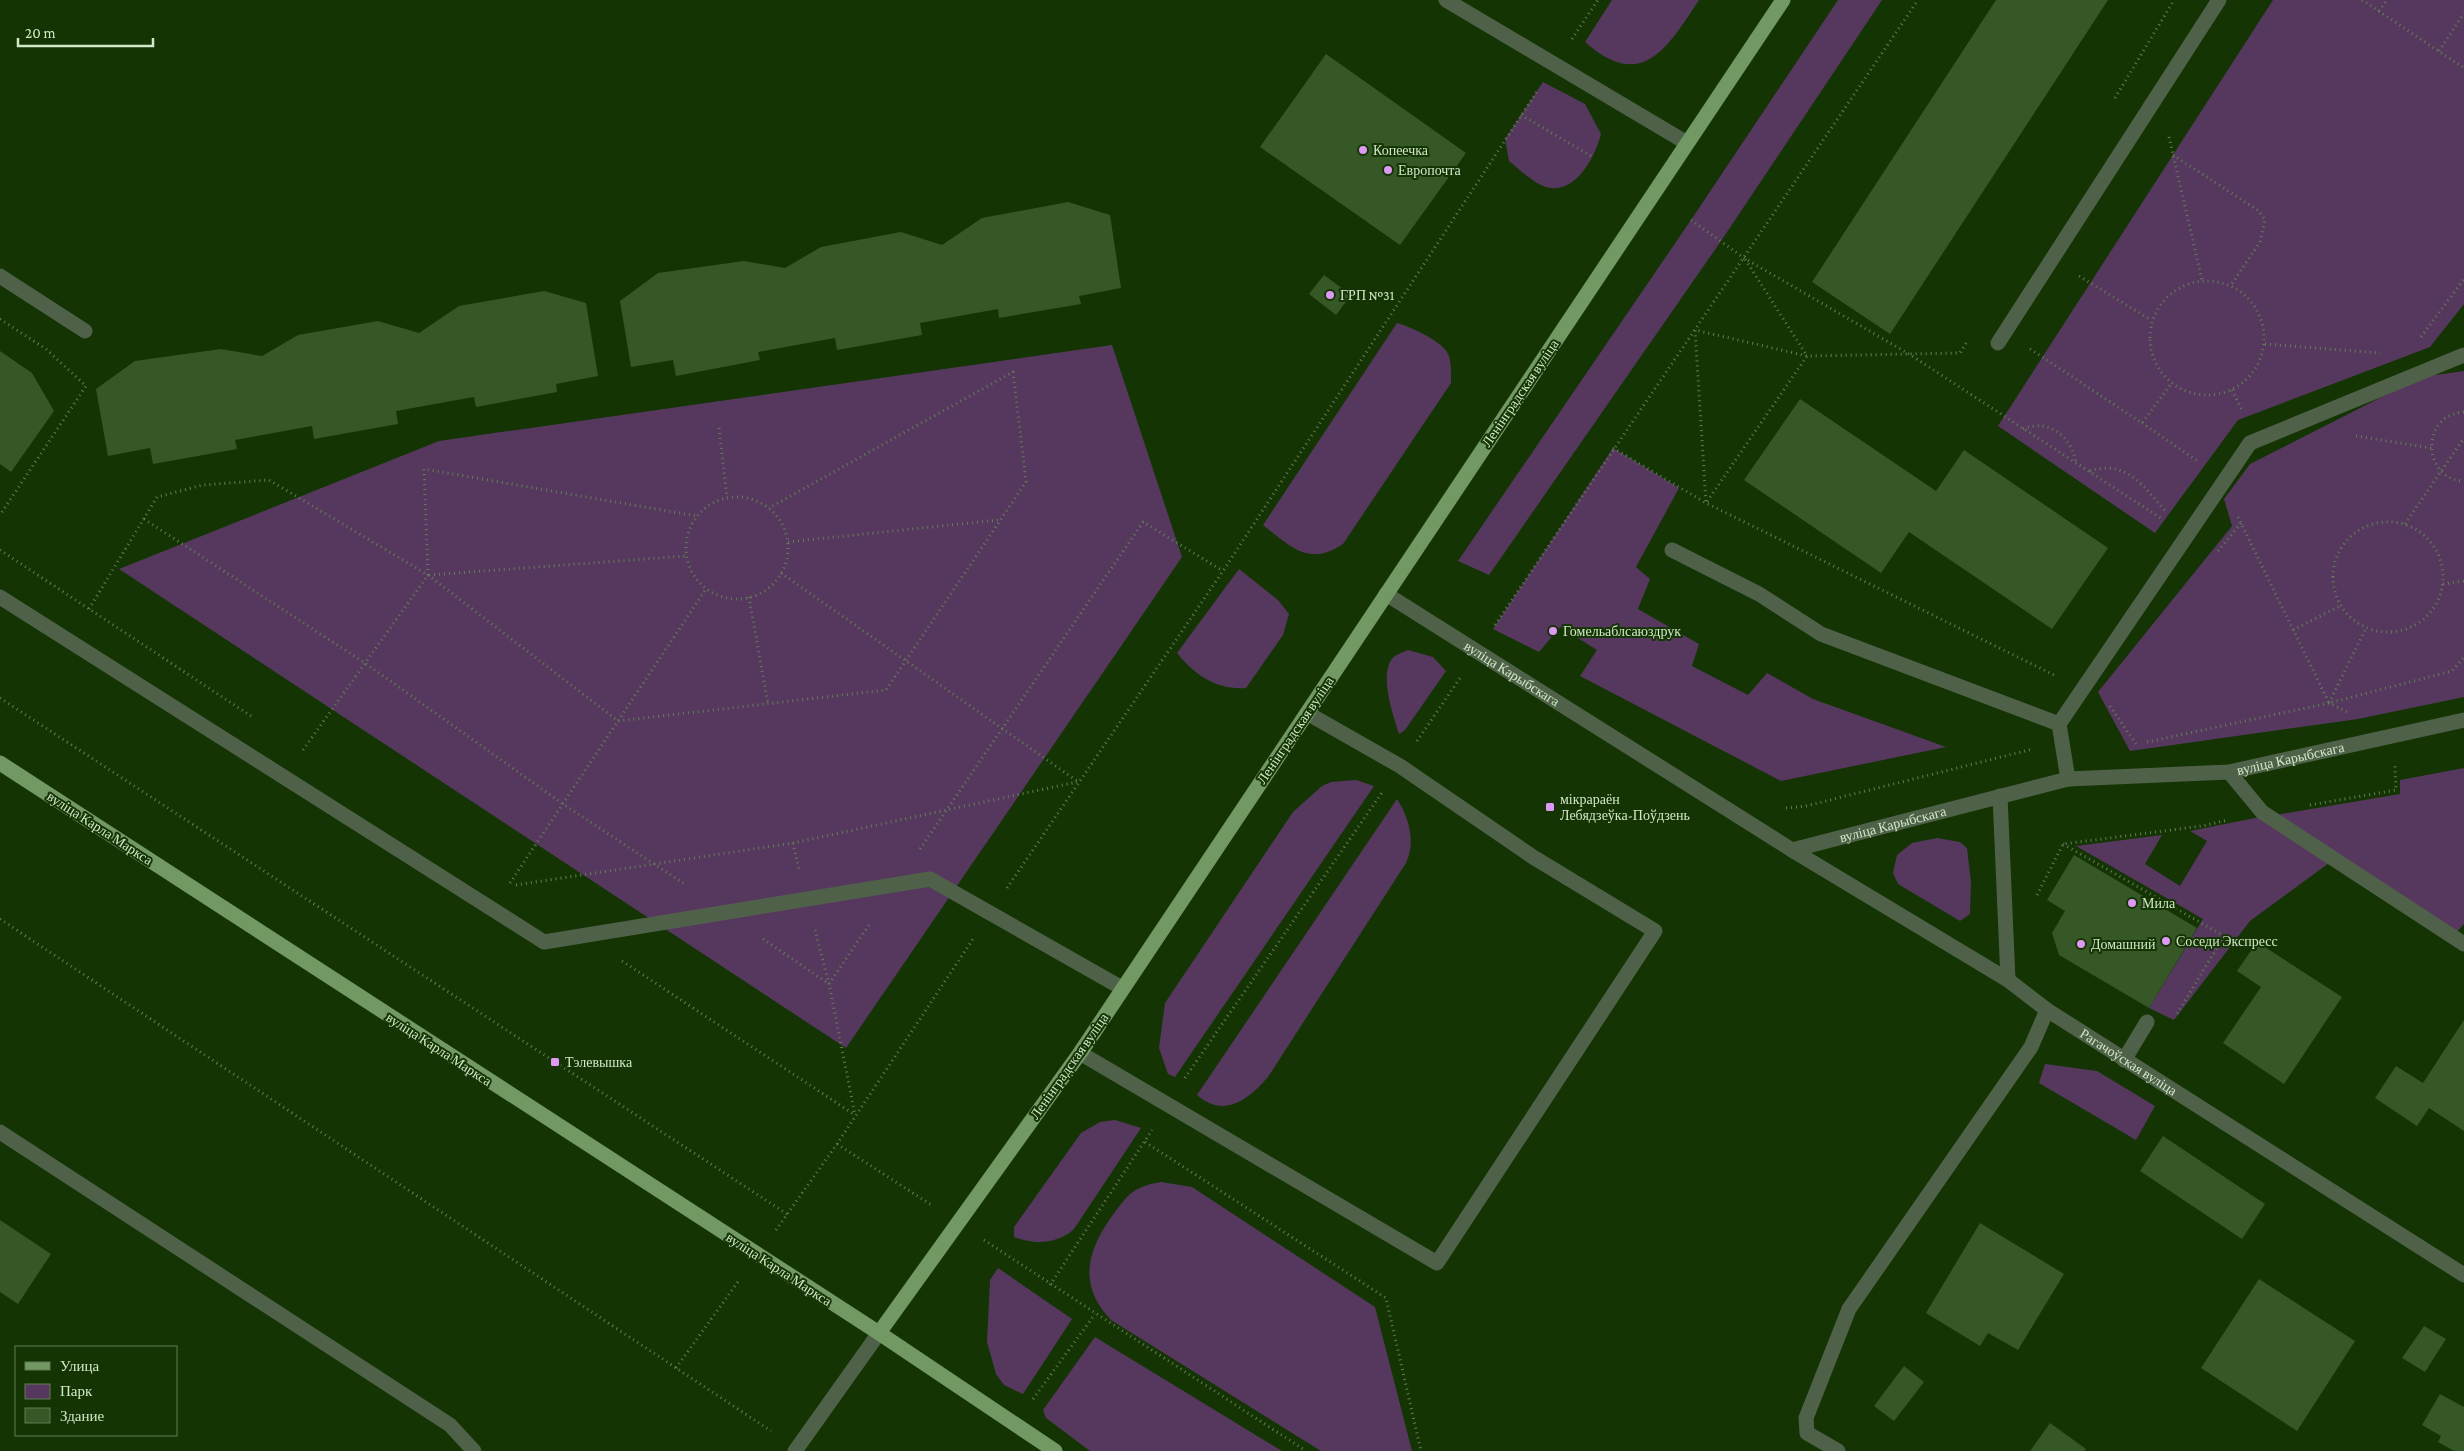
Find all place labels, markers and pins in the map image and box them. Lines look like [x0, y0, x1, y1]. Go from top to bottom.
place label: Копеечка [1373, 142, 1429, 158]
marker: Копеечка [1357, 144, 1369, 156]
place label: Европочта [1398, 162, 1462, 178]
marker: Европочта [1382, 164, 1394, 176]
place label: ГРП №31 [1340, 287, 1395, 303]
marker: ГРП №31 [1324, 289, 1336, 301]
place label: Гомельаблсаюздрук [1563, 623, 1681, 639]
marker: Гомельаблсаюздрук [1547, 625, 1559, 637]
place label: мікрараён Лебядзеўка-Поўдзень [1560, 791, 1690, 823]
marker: мікрараён Лебядзеўка-Поўдзень [1544, 801, 1556, 813]
place label: Мила [2142, 895, 2176, 911]
marker: Мила [2126, 897, 2138, 909]
place label: Соседи Экспресс [2176, 933, 2278, 949]
marker: Соседи Экспресс [2160, 935, 2172, 947]
place label: Домашний [2091, 936, 2156, 952]
marker: Домашний [2075, 938, 2087, 950]
place label: Тэлевышка [565, 1054, 633, 1070]
marker: Тэлевышка [549, 1056, 561, 1068]

